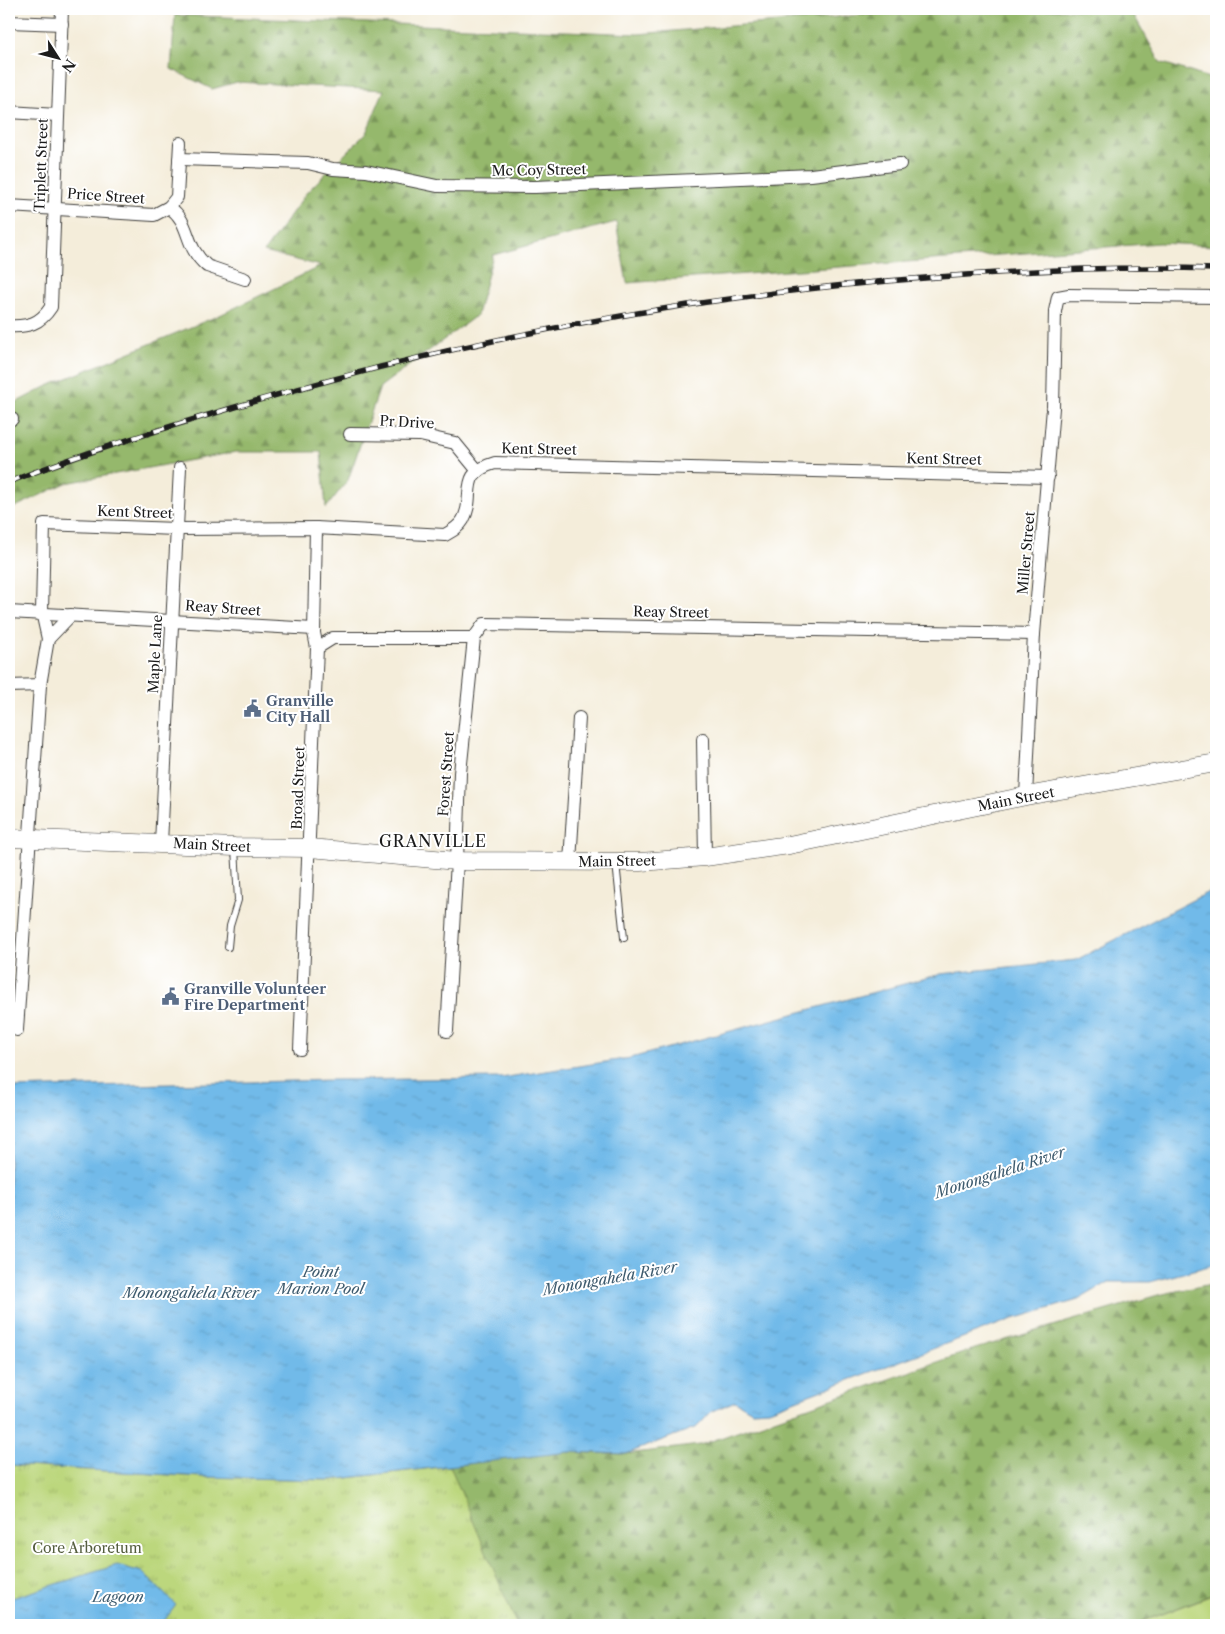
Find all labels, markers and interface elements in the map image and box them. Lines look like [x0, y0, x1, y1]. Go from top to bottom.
north arrow [32, 32, 82, 82]
text: N [58, 55, 79, 76]
street label: Triplett Street [30, 118, 52, 212]
street label: Mc Coy Street [492, 160, 587, 180]
street label: Price Street [66, 184, 146, 208]
street label: Pr Drive [379, 412, 435, 432]
street label: Kent Street [501, 439, 577, 459]
street label: Kent Street [906, 449, 982, 469]
street label: Kent Street [97, 502, 173, 522]
street label: Miller Street [1013, 511, 1039, 595]
street label: Reay Street [185, 596, 261, 620]
street label: Reay Street [633, 602, 709, 622]
street label: Maple Lane [144, 614, 166, 694]
place label: Granville City Hall [266, 692, 334, 726]
public building icon: Granville City Hall [242, 699, 262, 719]
street label: Forest Street [434, 731, 458, 817]
street label: Broad Street [288, 746, 308, 830]
street label: Main Street [976, 783, 1056, 815]
district label: GRANVILLE [379, 831, 487, 851]
street label: Main Street [173, 834, 251, 856]
street label: Main Street [578, 851, 656, 871]
place label: Granville Volunteer Fire Department [184, 980, 326, 1014]
public building icon: Granville Volunteer Fire Department [160, 987, 180, 1007]
water label: Monongahela River [930, 1142, 1069, 1203]
water label: Monongahela River [539, 1257, 680, 1300]
water label: Point Marion Pool [276, 1262, 367, 1298]
water label: Monongahela River [121, 1283, 260, 1302]
park label: Core Arboretum [32, 1539, 142, 1557]
water label: Lagoon [91, 1587, 144, 1606]

